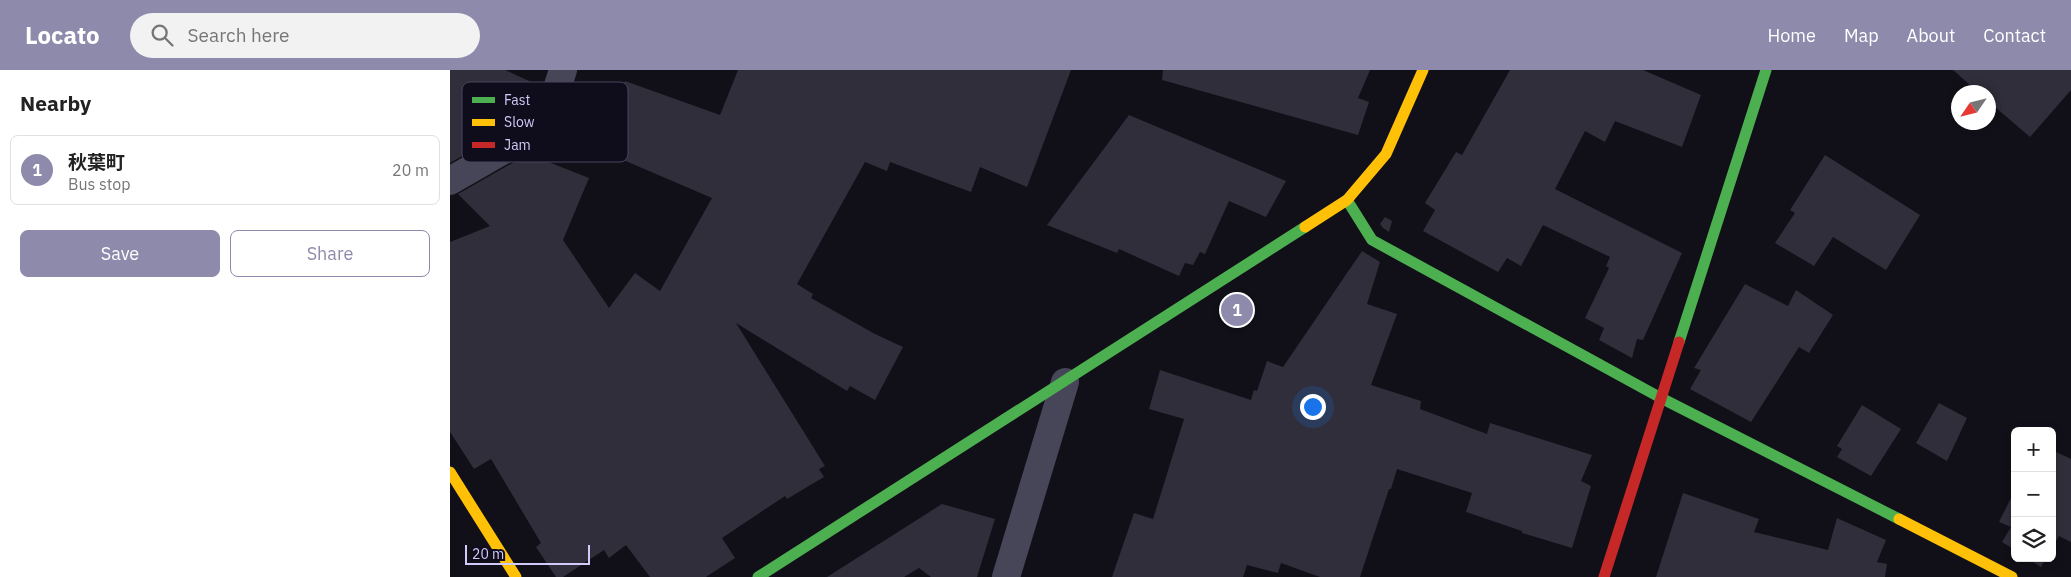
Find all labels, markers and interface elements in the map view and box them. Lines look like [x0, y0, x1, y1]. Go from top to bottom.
search box [130, 13, 480, 58]
text: Locato [25, 19, 100, 51]
icon: search [148, 21, 176, 49]
text: Search here [188, 23, 289, 47]
text: Home [1768, 24, 1816, 47]
text: Map [1844, 24, 1879, 47]
text: About [1907, 24, 1955, 47]
text: Contact [1983, 24, 2046, 47]
legend [462, 82, 628, 162]
north arrow [1951, 85, 1996, 130]
text: Nearby [20, 89, 91, 117]
text: Fast [504, 91, 530, 109]
text: Slow [504, 113, 535, 131]
text: Jam [504, 136, 531, 154]
text: 秋葉町 [68, 150, 125, 174]
text: 1 [32, 160, 42, 180]
text: 20 m [392, 160, 429, 180]
text: Bus stop [68, 174, 131, 194]
button: Save [20, 230, 220, 277]
button: Share [230, 230, 430, 277]
pin: 1 [1221, 291, 1253, 329]
your location [1300, 394, 1326, 420]
map controls [2011, 427, 2056, 562]
button: + [2011, 427, 2056, 472]
button: − [2011, 472, 2056, 517]
button: layers [2011, 517, 2056, 562]
scale bar [465, 542, 590, 565]
text: 20 m [472, 545, 504, 563]

